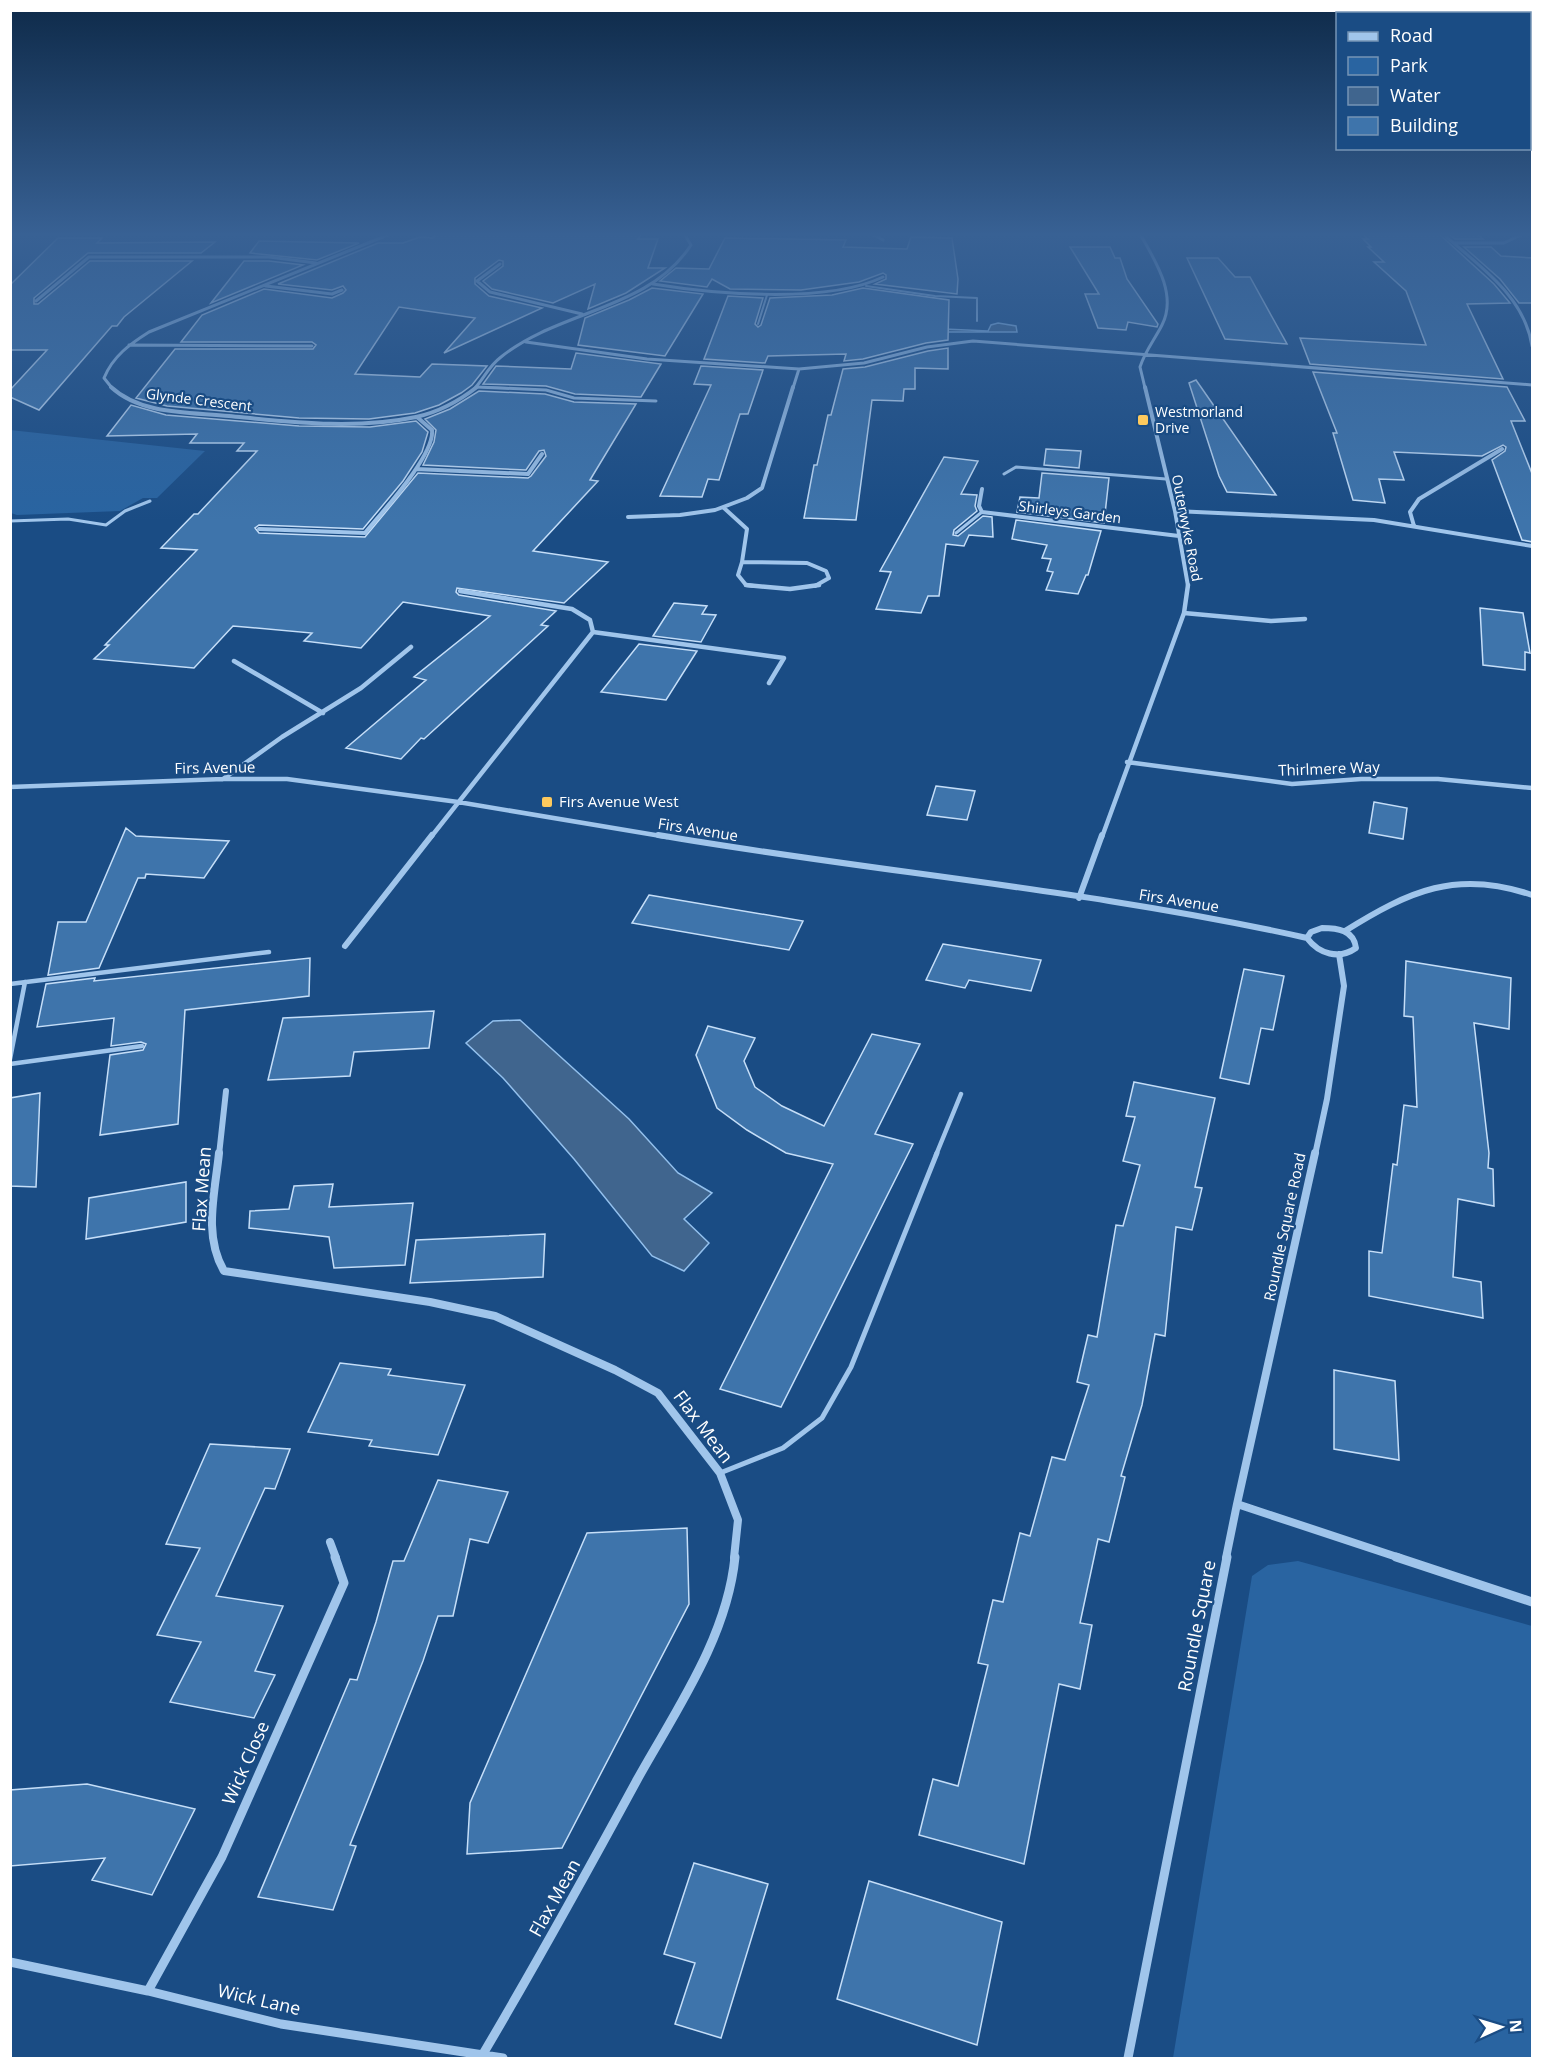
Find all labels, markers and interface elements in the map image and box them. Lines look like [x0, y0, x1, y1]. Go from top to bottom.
legend [1336, 12, 1531, 150]
text: Road [1390, 23, 1433, 47]
text: Park [1390, 53, 1428, 77]
text: Water [1390, 83, 1441, 107]
text: Building [1390, 113, 1458, 137]
street label: Glynde Crescent [145, 384, 253, 415]
place label: Westmorland Drive [1155, 402, 1243, 437]
marker: Westmorland Drive [1136, 413, 1150, 427]
street label: Outerwyke Road [1168, 473, 1207, 583]
street label: Shirleys Garden [1018, 496, 1122, 527]
street label: Firs Avenue [174, 756, 256, 778]
street label: Thirlmere Way [1278, 756, 1381, 780]
place label: Firs Avenue West [559, 791, 679, 811]
marker: Firs Avenue West [540, 795, 554, 809]
street label: Firs Avenue [657, 813, 740, 845]
street label: Firs Avenue [1138, 884, 1221, 916]
street label: Flax Mean [186, 1146, 216, 1232]
street label: Roundle Square Road [1259, 1151, 1310, 1303]
street label: Flax Mean [669, 1385, 739, 1468]
street label: Roundle Square [1171, 1558, 1221, 1694]
street label: Wick Close [216, 1717, 274, 1808]
street label: Flax Mean [523, 1854, 585, 1941]
street label: Wick Lane [215, 1978, 303, 2020]
north arrow [1471, 1997, 1531, 2057]
text: N [1505, 2019, 1527, 2033]

